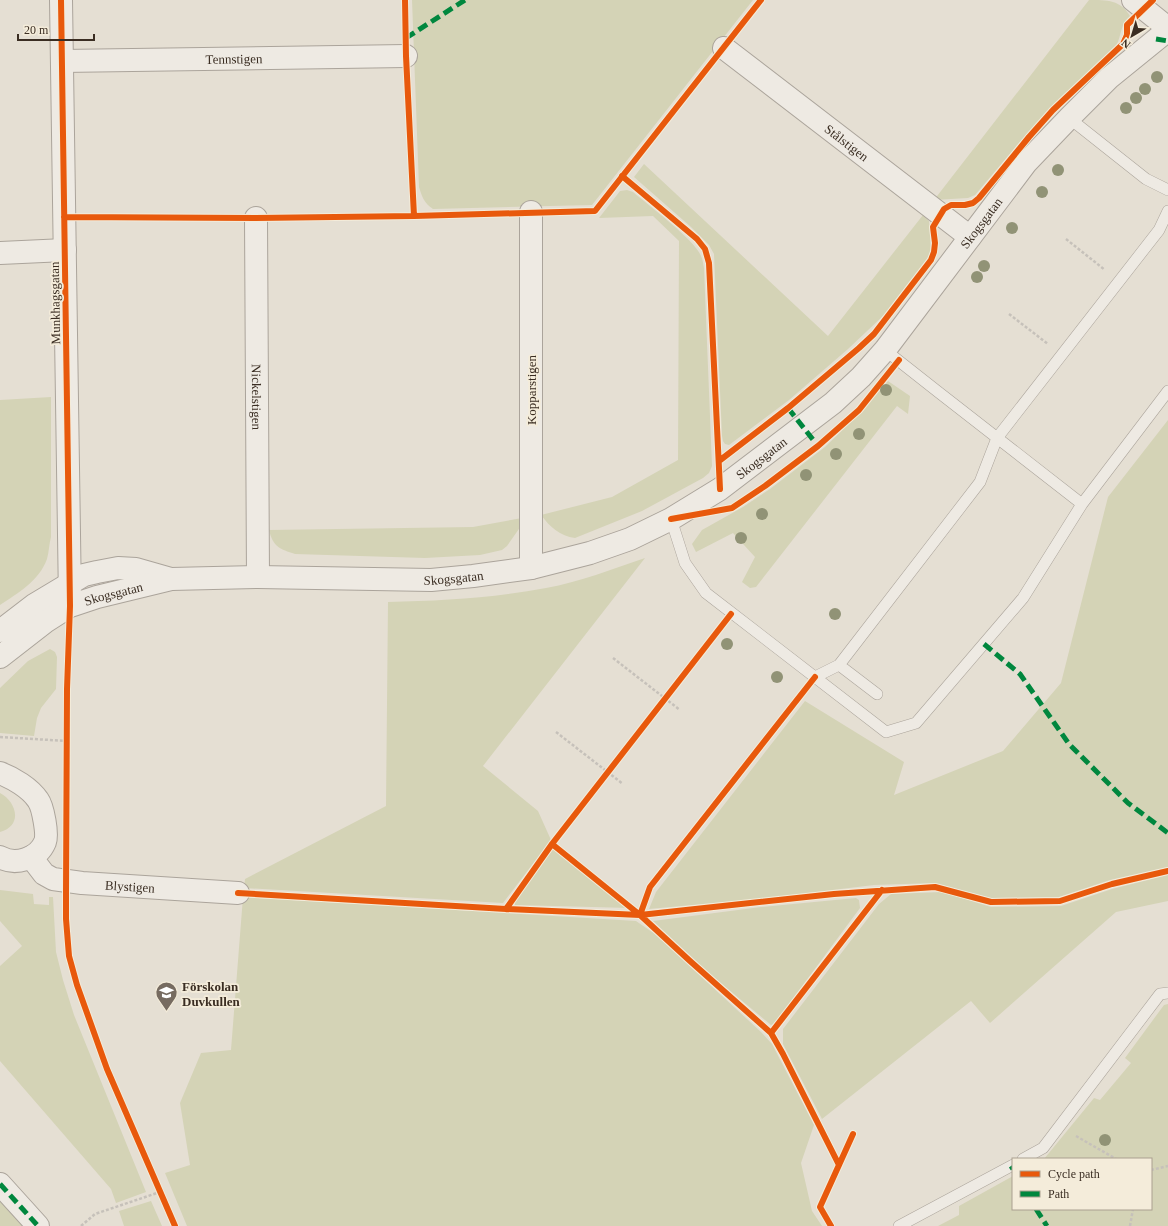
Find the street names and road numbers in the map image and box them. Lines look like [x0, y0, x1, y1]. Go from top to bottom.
street label: Tennstigen [205, 51, 263, 66]
street label: Stålstigen [822, 121, 872, 164]
street label: Skogsgatan [957, 194, 1005, 251]
street label: Munkhagsgatan [47, 261, 63, 345]
street label: Kopparstigen [524, 354, 539, 425]
street label: Nickelstigen [249, 364, 265, 430]
street label: Skogsgatan [733, 433, 790, 482]
street label: Skogsgatan [424, 567, 485, 587]
street label: Skogsgatan [82, 579, 145, 608]
street label: Blystigen [105, 877, 156, 895]

